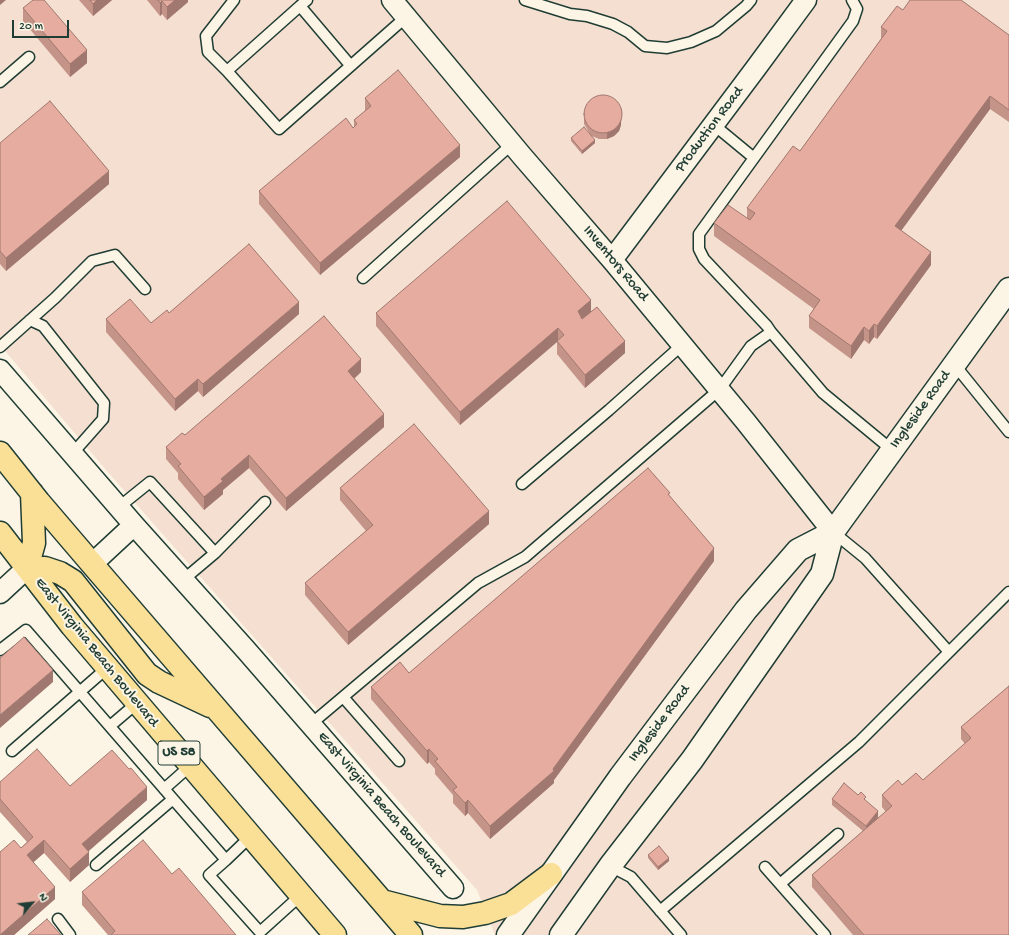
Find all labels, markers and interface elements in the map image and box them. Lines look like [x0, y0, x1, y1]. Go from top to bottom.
scale bar [14, 12, 71, 38]
text: 20 m [19, 20, 43, 34]
street label: Production Road [672, 83, 748, 177]
street label: Inventors Road [578, 222, 652, 306]
street label: Ingleside Road [887, 368, 955, 452]
street label: East Virginia Beach Boulevard [30, 575, 162, 731]
street label: Ingleside Road [625, 682, 695, 766]
street label: East Virginia Beach Boulevard [313, 729, 449, 881]
road number: US 58 [158, 741, 200, 765]
north arrow [12, 883, 52, 923]
text: N [36, 891, 50, 903]

